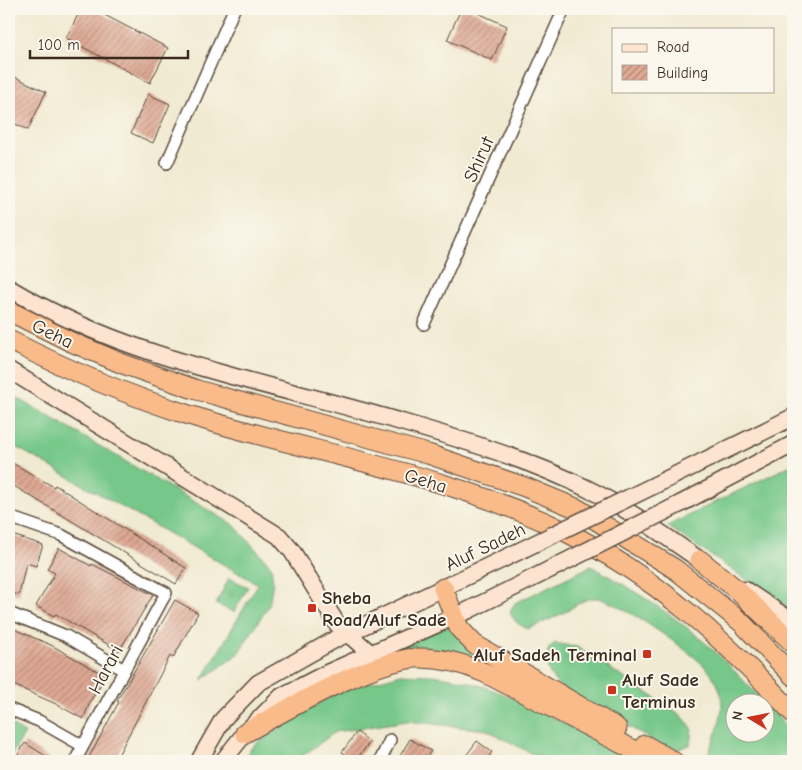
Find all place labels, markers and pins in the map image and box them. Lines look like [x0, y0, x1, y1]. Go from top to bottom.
place label: Sheba Road/Aluf Sade [322, 587, 446, 631]
marker: Sheba Road/Aluf Sade [306, 602, 318, 614]
place label: Aluf Sadeh Terminal [474, 644, 637, 666]
marker: Aluf Sadeh Terminal [641, 648, 653, 660]
place label: Aluf Sade Terminus [622, 669, 699, 713]
marker: Aluf Sade Terminus [606, 684, 618, 696]

